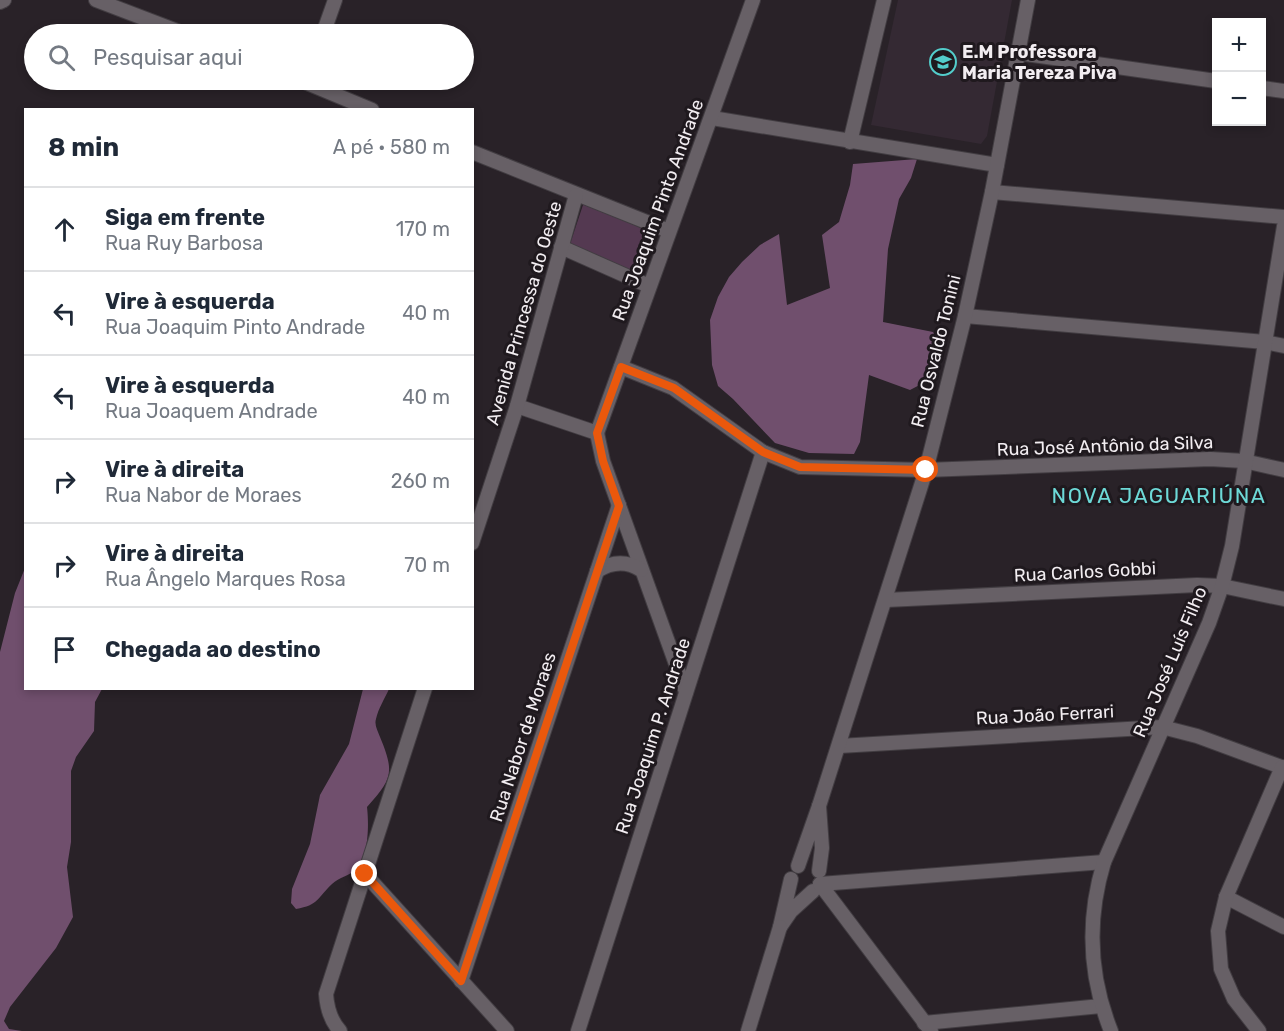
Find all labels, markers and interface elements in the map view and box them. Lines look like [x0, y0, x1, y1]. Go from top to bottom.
map controls [1212, 18, 1266, 126]
button: + [1212, 18, 1266, 72]
search box [24, 24, 474, 90]
icon: search [45, 41, 78, 74]
place label: E.M Professora Maria Tereza Piva [962, 41, 1117, 84]
text: Pesquisar aqui [93, 44, 243, 71]
school or university icon: E.M Professora Maria Tereza Piva [928, 47, 958, 77]
button: − [1212, 72, 1266, 126]
street label: Rua Joaquim Pinto Andrade [608, 96, 708, 324]
text: 8 min [48, 132, 119, 163]
text: A pé · 580 m [333, 135, 450, 159]
street label: Avenida Princessa do Oeste [481, 198, 567, 428]
text: Siga em frente [105, 204, 265, 231]
icon: ahead [48, 213, 81, 246]
text: 170 m [396, 217, 450, 241]
text: Rua Ruy Barbosa [105, 231, 263, 255]
street label: Rua Osvaldo Tonini [906, 272, 966, 430]
text: Vire à esquerda [105, 288, 275, 315]
icon: left [48, 297, 81, 330]
text: 40 m [402, 301, 450, 325]
text: Rua Joaquim Pinto Andrade [105, 315, 365, 339]
text: Vire à esquerda [105, 372, 275, 399]
icon: left [48, 381, 81, 414]
text: 40 m [402, 385, 450, 409]
text: Rua Joaquem Andrade [105, 399, 318, 423]
street label: Rua José Antônio da Silva [996, 431, 1214, 461]
text: Vire à direita [105, 456, 244, 483]
route start [912, 456, 938, 482]
icon: right [48, 465, 81, 498]
text: 260 m [391, 469, 450, 493]
text: Rua Nabor de Moraes [105, 483, 302, 507]
district label: NOVA JAGUARIÚNA [1052, 483, 1266, 508]
text: Vire à direita [105, 540, 244, 567]
icon: right [48, 549, 81, 582]
text: 70 m [404, 553, 450, 577]
street label: Rua Carlos Gobbi [1013, 557, 1157, 587]
text: Rua Ângelo Marques Rosa [105, 567, 346, 591]
street label: Rua José Luís Filho [1128, 583, 1212, 741]
icon: arrive [48, 633, 81, 666]
street label: Rua Joaquim P. Andrade [611, 635, 695, 837]
text: Chegada ao destino [105, 636, 321, 663]
street label: Rua Nabor de Moraes [485, 649, 561, 825]
street label: Rua João Ferrari [975, 700, 1115, 730]
route end [351, 860, 377, 886]

